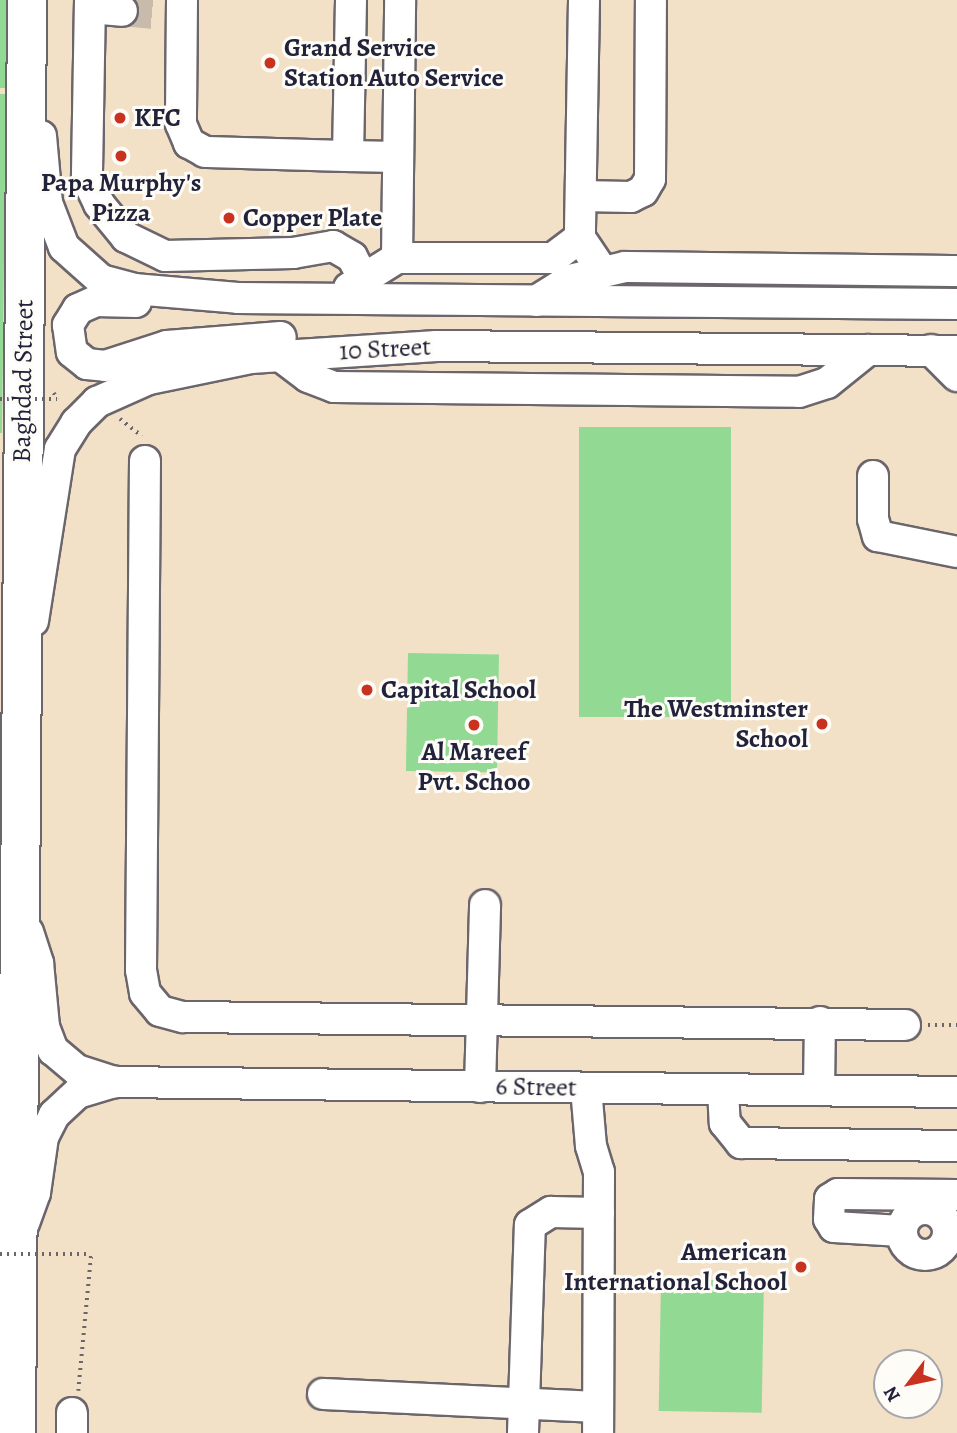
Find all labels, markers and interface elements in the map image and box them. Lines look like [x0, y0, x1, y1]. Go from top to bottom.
place label: Grand Service Station Auto Service [284, 32, 504, 94]
marker: Grand Service Station Auto Service [262, 55, 278, 71]
place label: KFC [134, 102, 181, 134]
marker: KFC [112, 110, 128, 126]
marker: Papa Murphy's Pizza [113, 148, 129, 164]
place label: Papa Murphy's Pizza [41, 167, 201, 228]
place label: Copper Plate [243, 202, 382, 234]
marker: Copper Plate [221, 210, 237, 226]
street label: Baghdad Street [6, 299, 40, 463]
street label: 10 Street [338, 331, 432, 367]
place label: Capital School [381, 674, 536, 706]
marker: Capital School [359, 682, 375, 698]
place label: The Westminster School [624, 693, 808, 754]
marker: The Westminster School [814, 716, 830, 732]
marker: Al Mareef Pvt. Schoo [466, 717, 482, 733]
place label: Al Mareef Pvt. Schoo [417, 736, 531, 798]
street label: 6 Street [495, 1071, 577, 1103]
place label: American International School [564, 1236, 787, 1298]
marker: American International School [793, 1259, 809, 1275]
north arrow [873, 1349, 943, 1419]
text: N [877, 1381, 907, 1407]

